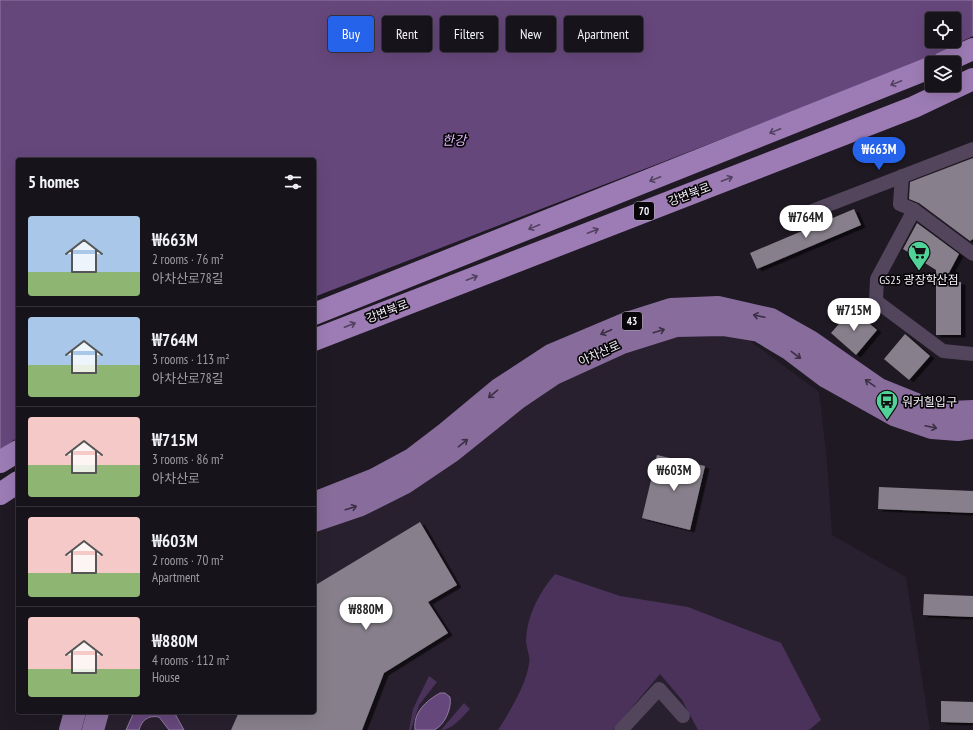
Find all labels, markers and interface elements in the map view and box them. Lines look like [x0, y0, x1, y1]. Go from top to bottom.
map controls [925, 12, 961, 92]
button: locate [925, 12, 961, 48]
chip: Buy [328, 16, 374, 52]
chip: Rent [382, 16, 432, 52]
chip: Filters [440, 16, 498, 52]
chip: New [506, 16, 556, 52]
chip: Apartment [564, 16, 643, 52]
button: layers [925, 56, 961, 92]
one-way arrow [891, 80, 903, 87]
one-way arrow [770, 128, 782, 136]
water label: 한강 [442, 132, 468, 149]
pin: ₩663M [851, 137, 907, 171]
text: ₩663M [862, 141, 896, 158]
text: 5 homes [28, 171, 79, 193]
icon: filters [282, 171, 304, 193]
one-way arrow [720, 175, 732, 183]
one-way arrow [649, 176, 661, 183]
street label: 강변북로 [666, 179, 712, 209]
road number: 70 [634, 202, 654, 220]
pin: ₩764M [778, 205, 834, 239]
text: ₩764M [789, 209, 823, 226]
one-way arrow [528, 224, 540, 231]
one-way arrow [586, 227, 598, 235]
text: ₩663M [152, 229, 198, 251]
icon: home [60, 232, 108, 280]
supermarket icon: GS25 광장학산점 [906, 239, 932, 272]
text: 2 rooms · 76 m² [152, 251, 224, 268]
text: 아차산로78길 [152, 270, 224, 287]
place label: GS25 광장학산점 [879, 272, 959, 287]
one-way arrow [465, 274, 477, 282]
street label: 강변북로 [364, 296, 410, 326]
pin: ₩715M [826, 298, 882, 332]
text: ₩715M [837, 302, 871, 319]
road number: 43 [622, 312, 642, 330]
one-way arrow [753, 312, 766, 320]
one-way arrow [344, 321, 356, 329]
one-way arrow [653, 327, 665, 335]
one-way arrow [601, 328, 613, 336]
text: ₩764M [152, 329, 198, 351]
icon: home [60, 333, 108, 381]
street label: 아차산로 [576, 337, 622, 369]
one-way arrow [791, 350, 802, 359]
text: 3 rooms · 113 m² [152, 351, 230, 368]
text: 아차산로78길 [152, 370, 224, 387]
one-way arrow [865, 379, 876, 387]
bus stop icon: 워커힐입구 [874, 388, 900, 421]
one-way arrow [487, 389, 498, 398]
place label: 워커힐입구 [902, 394, 957, 409]
one-way arrow [924, 423, 937, 431]
text: ₩715M [152, 429, 198, 451]
icon: home [60, 433, 108, 481]
one-way arrow [457, 439, 468, 447]
text: 3 rooms · 86 m² [152, 451, 224, 468]
pin: ₩603M [646, 458, 702, 492]
text: ₩603M [657, 462, 691, 479]
text: 아차산로 [152, 470, 200, 487]
one-way arrow [345, 504, 357, 512]
text: ₩603M [152, 530, 198, 552]
icon: home [60, 533, 108, 581]
text: 2 rooms · 70 m² [152, 552, 224, 569]
text: Apartment [152, 569, 200, 586]
pin: ₩880M [338, 597, 394, 631]
text: ₩880M [349, 601, 383, 618]
text: ₩880M [152, 630, 198, 652]
icon: home [60, 633, 108, 681]
text: 4 rooms · 112 m² [152, 652, 230, 669]
text: House [152, 669, 180, 686]

